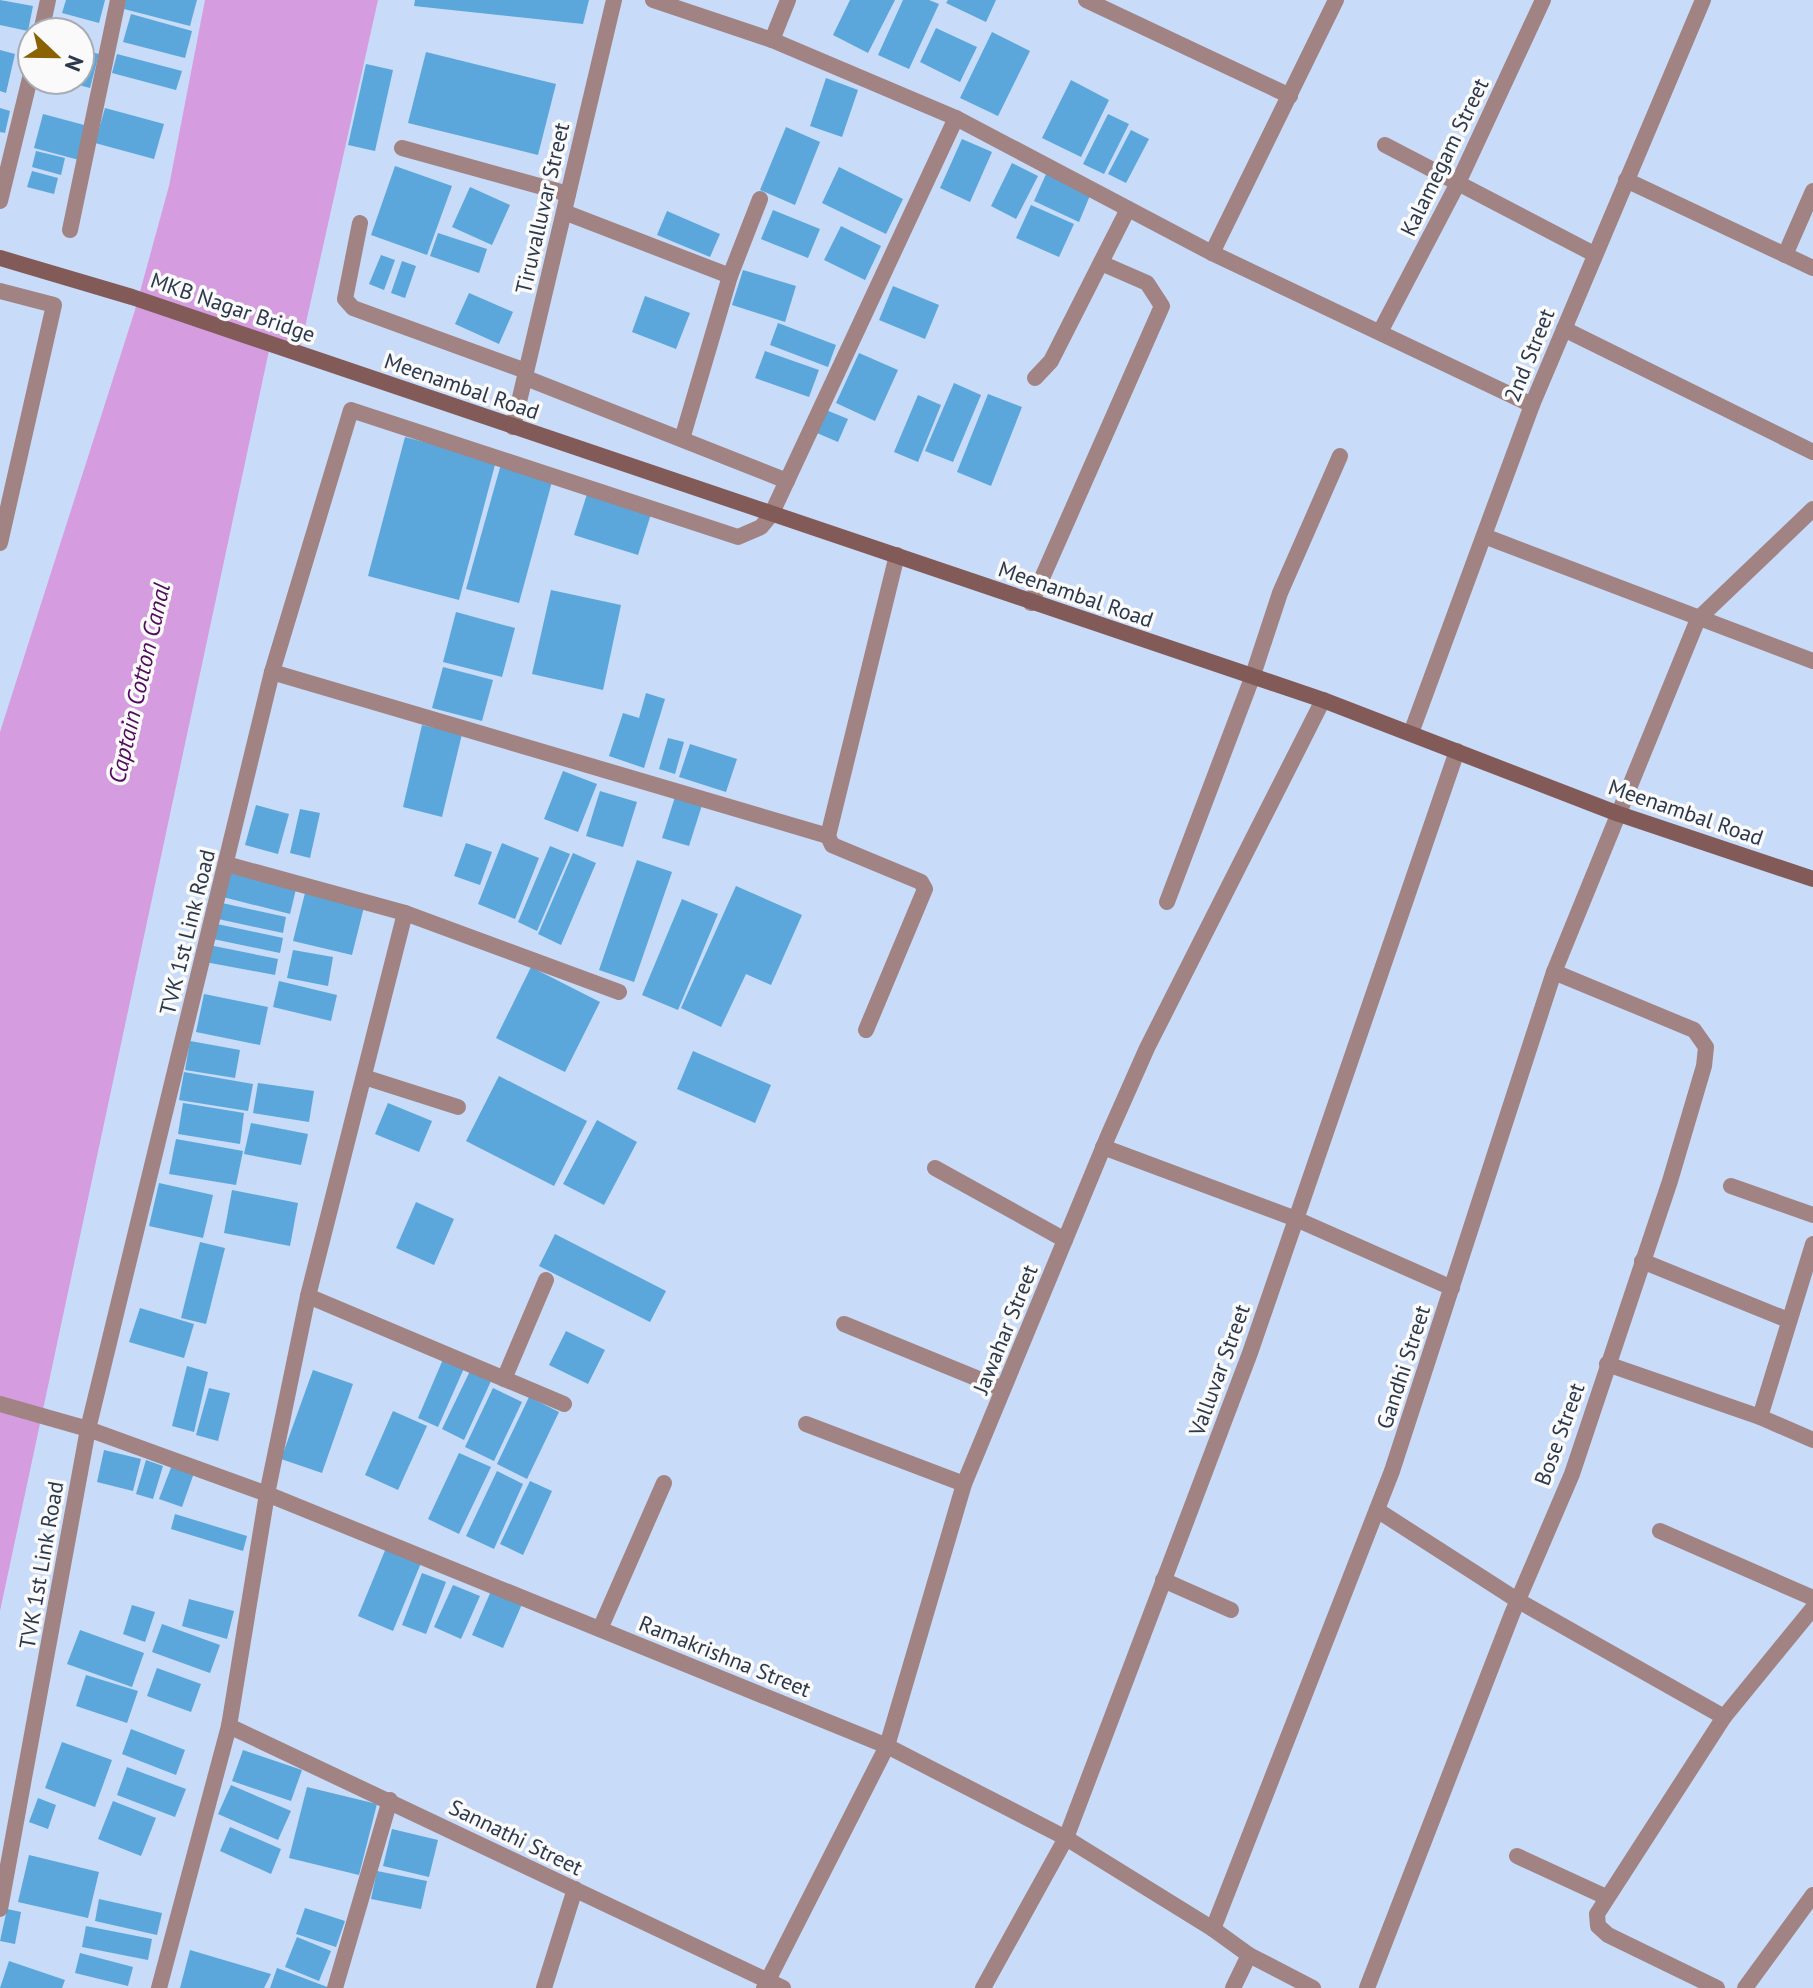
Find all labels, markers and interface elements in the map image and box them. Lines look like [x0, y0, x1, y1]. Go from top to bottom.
north arrow [16, 16, 96, 96]
text: N [59, 52, 90, 75]
street label: Kalamegam Street [1394, 73, 1495, 241]
street label: Tiruvalluvar Street [509, 119, 575, 296]
street label: MKB Nagar Bridge [147, 266, 319, 348]
street label: 2nd Street [1498, 304, 1561, 406]
street label: Meenambal Road [381, 346, 543, 426]
street label: Meenambal Road [995, 554, 1157, 634]
water label: Captain Cotton Canal [101, 579, 177, 786]
street label: Meenambal Road [1605, 772, 1767, 852]
street label: TVK 1st Link Road [153, 846, 221, 1018]
street label: Jawahar Street [966, 1260, 1044, 1399]
street label: Valluvar Street [1182, 1300, 1256, 1441]
street label: Gandhi Street [1370, 1301, 1436, 1432]
street label: Bose Street [1528, 1378, 1591, 1489]
street label: TVK 1st Link Road [12, 1479, 70, 1651]
street label: Ramakrishna Street [635, 1609, 815, 1703]
street label: Sannathi Street [445, 1793, 588, 1882]

